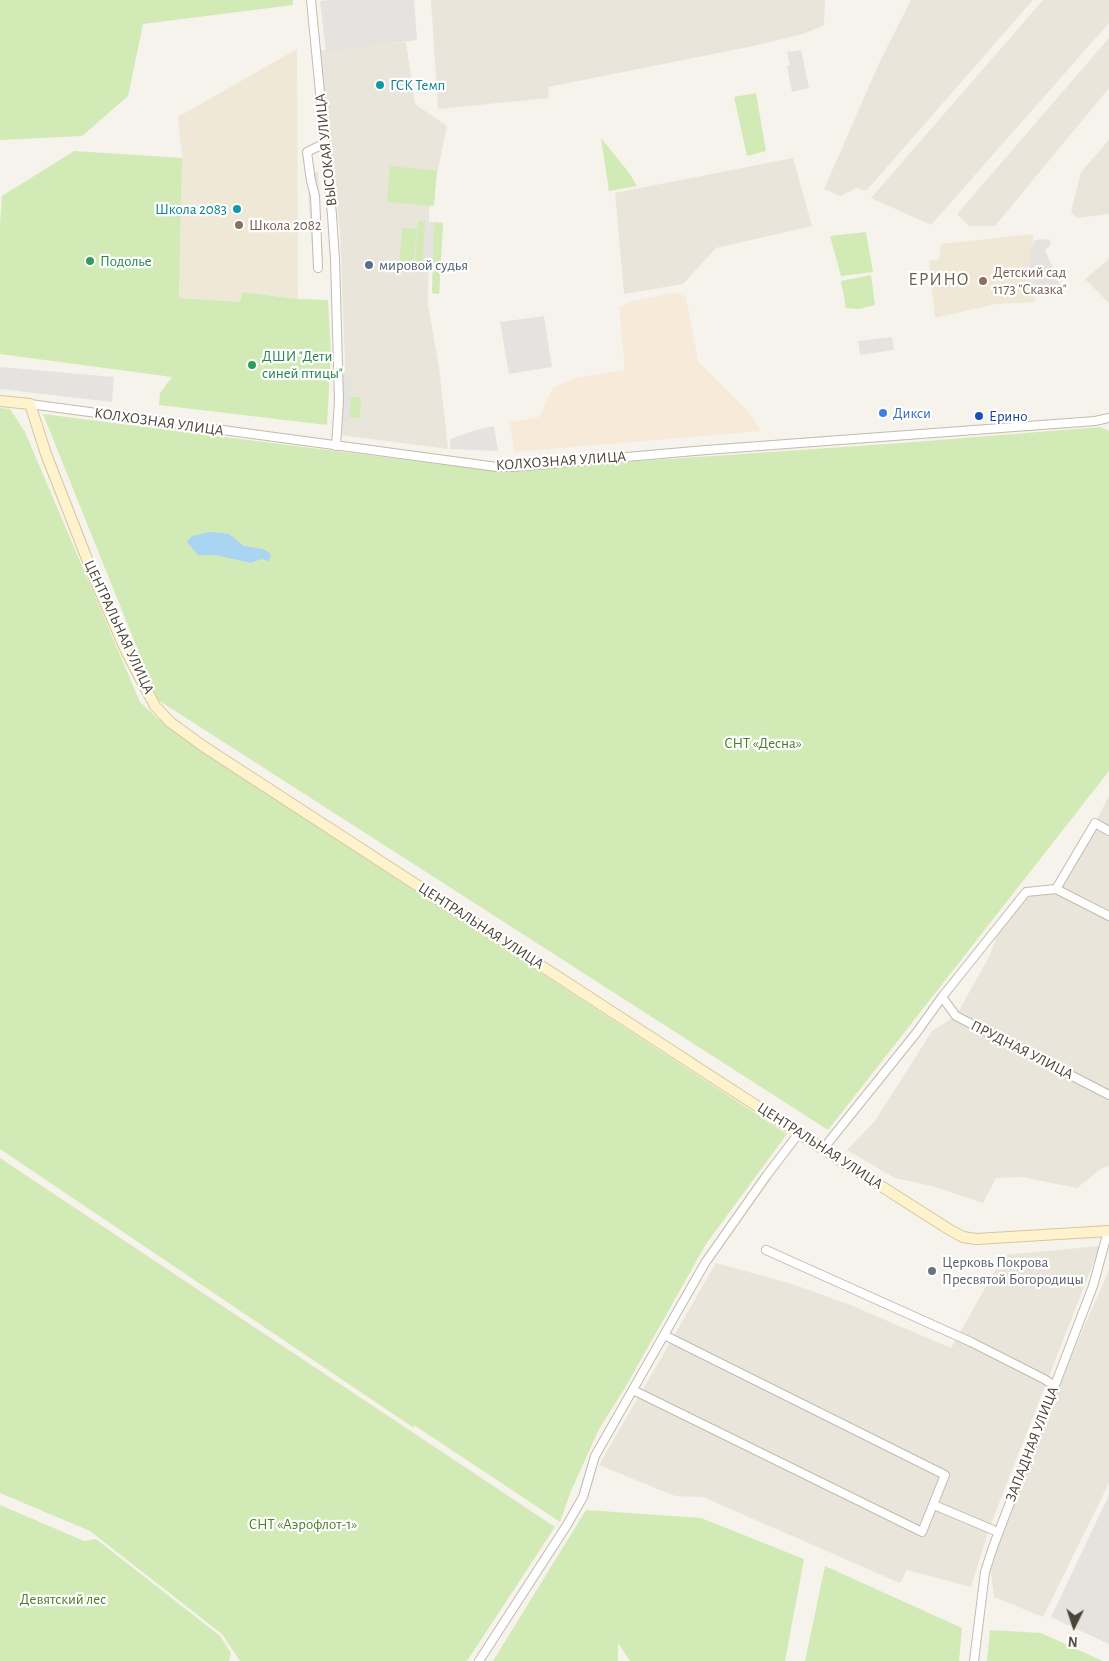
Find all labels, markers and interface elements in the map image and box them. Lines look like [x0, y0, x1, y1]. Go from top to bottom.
place label: ГСК Темп [390, 76, 445, 94]
marker: ГСК Темп [374, 79, 386, 91]
street label: ВЫСОКАЯ УЛИЦА [311, 93, 341, 207]
place label: Школа 2083 [155, 200, 227, 218]
marker: Школа 2083 [231, 203, 243, 215]
place label: Школа 2082 [249, 216, 322, 234]
marker: Школа 2082 [233, 219, 245, 231]
place label: Подолье [100, 252, 152, 270]
marker: Подолье [84, 255, 96, 267]
place label: мировой судья [379, 256, 468, 274]
marker: мировой судья [363, 259, 375, 271]
place label: Детский сад 1173 "Сказка" [993, 263, 1067, 298]
district label: ЕРИНО [908, 269, 970, 291]
marker: Детский сад 1173 "Сказка" [977, 275, 989, 287]
place label: ДШИ "Дети синей птицы" [262, 347, 343, 382]
marker: ДШИ "Дети синей птицы" [246, 359, 258, 371]
street label: КОЛХОЗНАЯ УЛИЦА [93, 404, 225, 440]
place label: Дикси [893, 404, 931, 422]
marker: Дикси [877, 407, 889, 419]
place label: Ерино [989, 407, 1027, 425]
marker: Ерино [973, 410, 985, 422]
street label: КОЛХОЗНАЯ УЛИЦА [495, 447, 627, 475]
street label: ЦЕНТРАЛЬНАЯ УЛИЦА [80, 557, 158, 697]
park label: СНТ «Десна» [724, 734, 802, 752]
street label: ЦЕНТРАЛЬНАЯ УЛИЦА [415, 879, 547, 973]
street label: ПРУДНАЯ УЛИЦА [968, 1016, 1076, 1084]
street label: ЦЕНТРАЛЬНАЯ УЛИЦА [754, 1099, 886, 1193]
place label: Церковь Покрова Пресвятой Богородицы [942, 1253, 1084, 1288]
marker: Церковь Покрова Пресвятой Богородицы [926, 1265, 938, 1277]
street label: ЗАПАДНАЯ УЛИЦА [1002, 1384, 1062, 1504]
park label: СНТ «Аэрофлот-1» [249, 1515, 357, 1533]
park label: Девятский лес [20, 1590, 106, 1608]
north arrow [1049, 1601, 1099, 1651]
text: N [1068, 1634, 1078, 1648]

